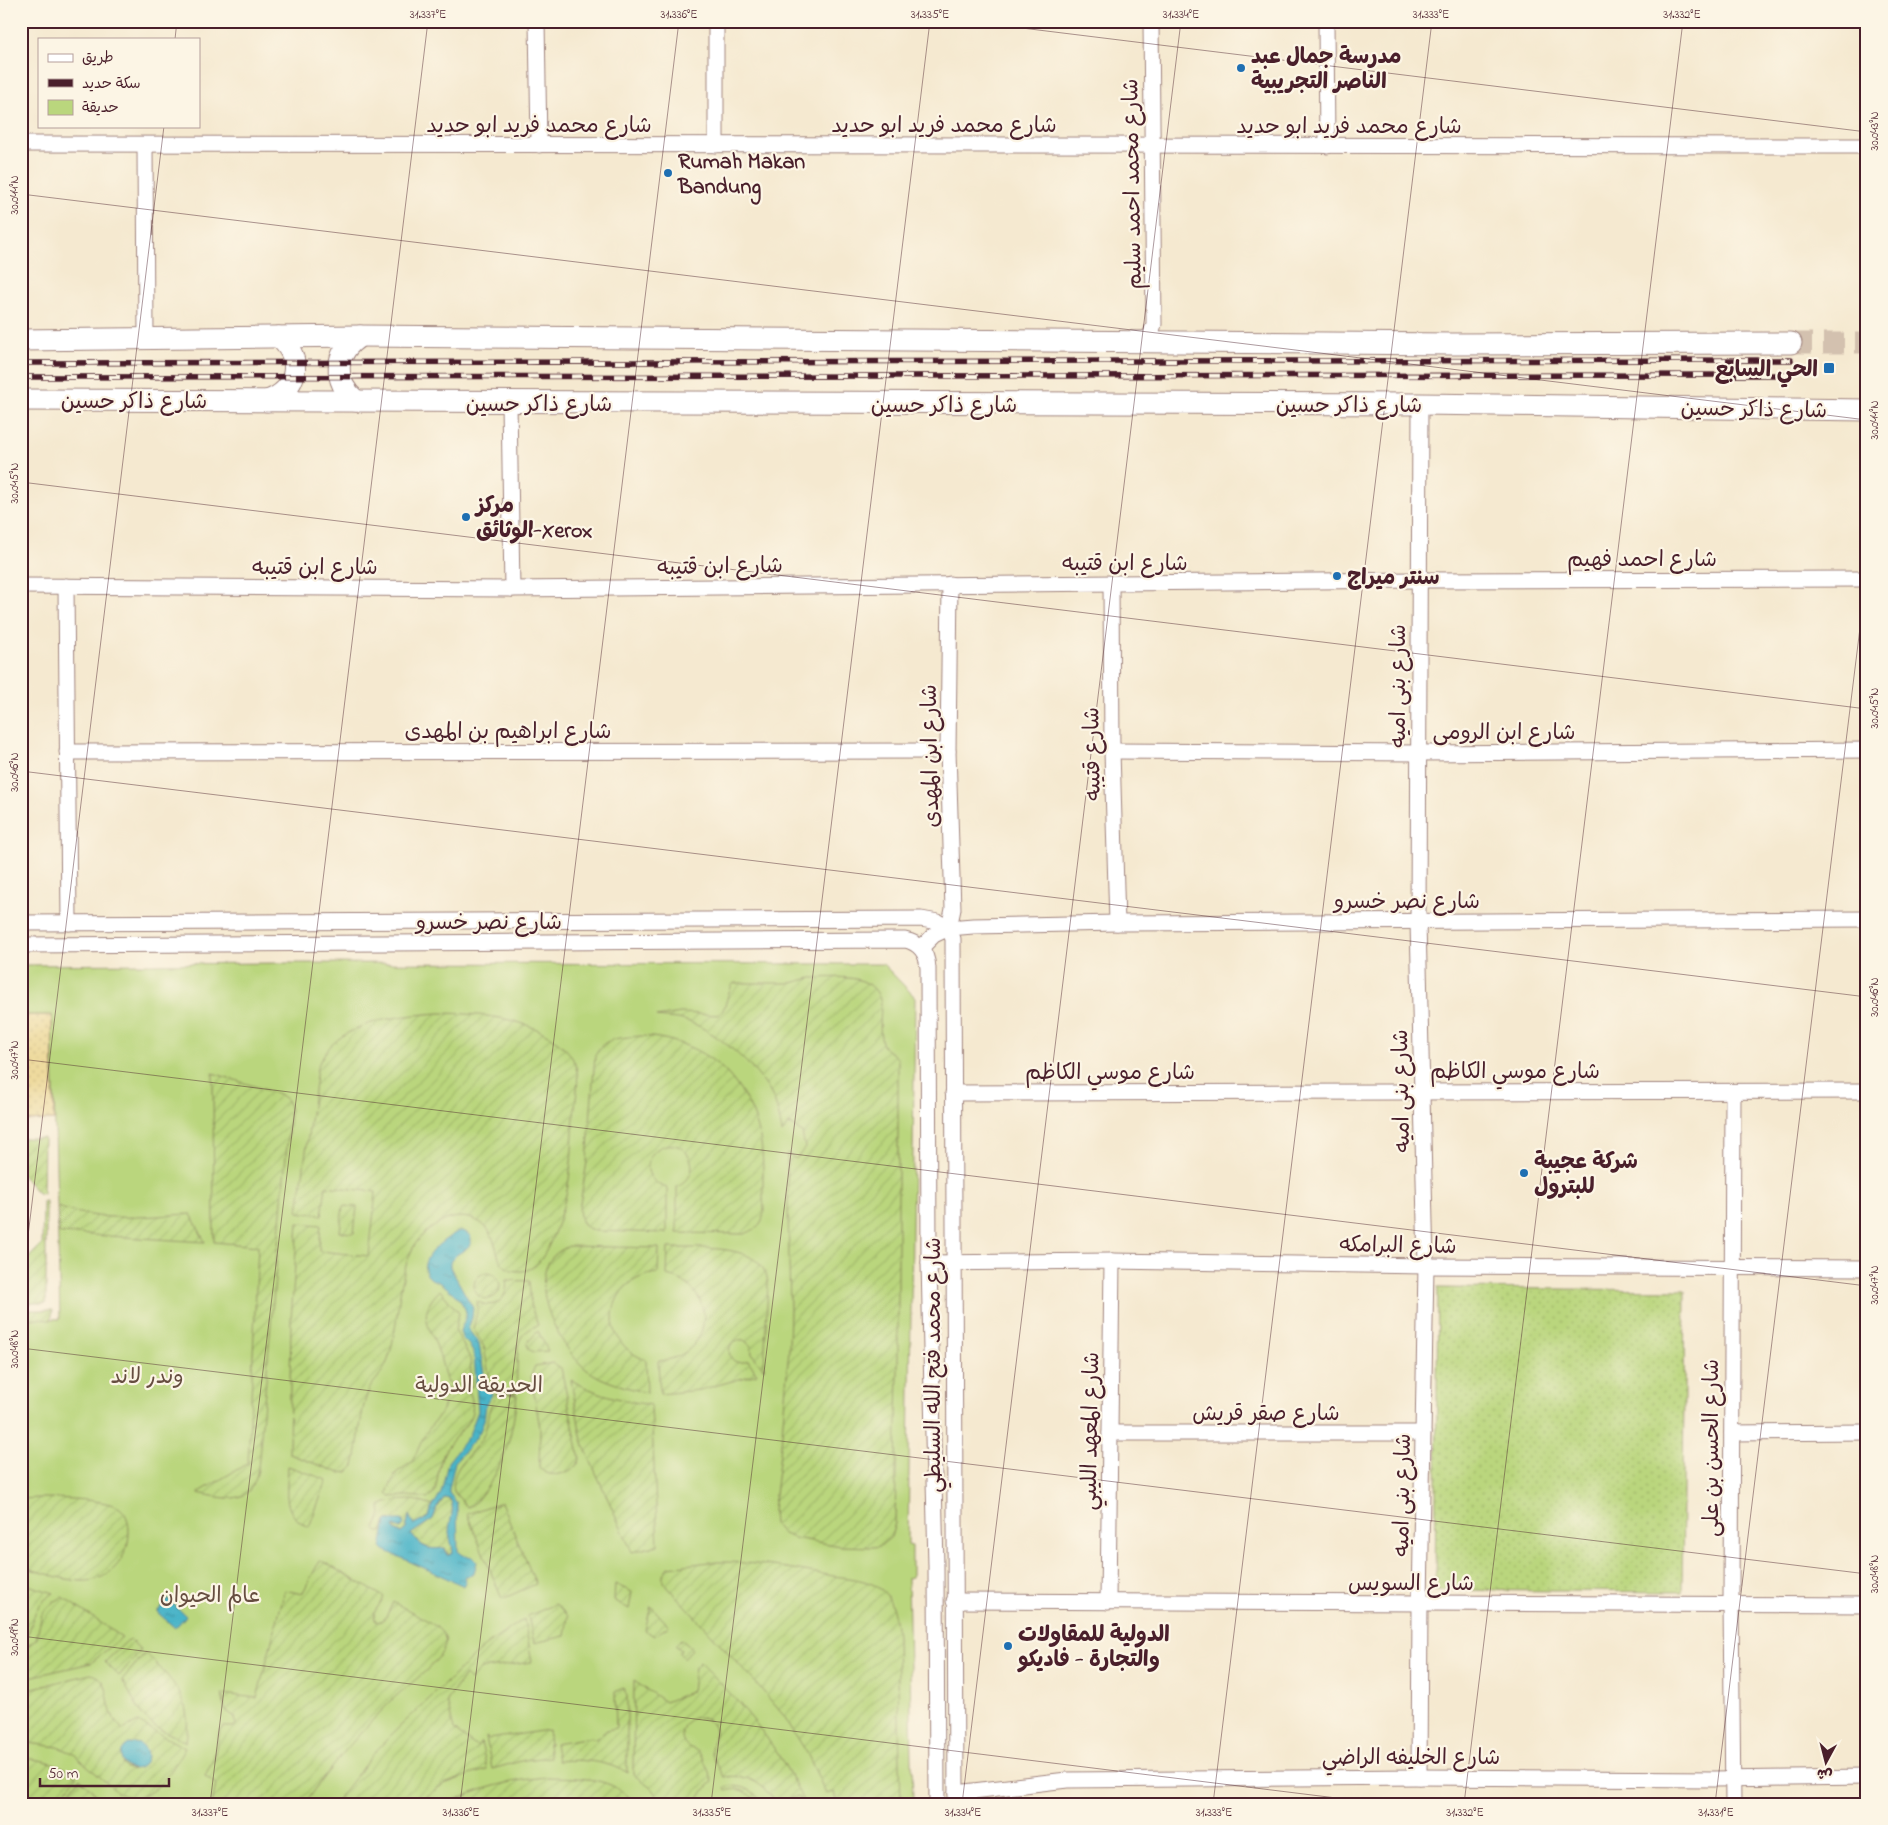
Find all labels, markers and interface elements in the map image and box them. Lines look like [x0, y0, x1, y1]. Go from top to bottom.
text: 31.337°E [410, 6, 446, 24]
text: 31.336°E [661, 6, 697, 24]
text: 31.335°E [911, 6, 949, 24]
text: 31.334°E [1163, 6, 1199, 24]
text: 31.333°E [1413, 6, 1449, 24]
text: 31.332°E [1663, 6, 1701, 24]
legend [38, 38, 200, 128]
place label: مدرسة جمال عبد الناصر التجريبية [1251, 42, 1402, 99]
text: طريق [82, 47, 114, 69]
marker: مدرسة جمال عبد الناصر التجريبية [1235, 62, 1247, 74]
text: سكة حديد [82, 73, 141, 95]
street label: شارع محمد احمد سليم [1116, 78, 1152, 289]
text: حديقة [82, 97, 119, 119]
street label: شارع محمد فريد ابو حديد [426, 111, 652, 143]
street label: شارع محمد فريد ابو حديد [831, 111, 1057, 143]
street label: شارع محمد فريد ابو حديد [1236, 112, 1462, 144]
text: 30.043°N [1866, 112, 1884, 151]
place label: Rumah Makan Bandung [677, 147, 805, 205]
marker: Rumah Makan Bandung [662, 167, 674, 179]
text: 30.044°N [6, 176, 24, 214]
place label: الحي السابع [1715, 355, 1818, 388]
marker: الحي السابع [1822, 361, 1836, 375]
street label: شارع ذاكر حسين [61, 387, 207, 419]
street label: شارع ذاكر حسين [466, 390, 612, 422]
street label: شارع ذاكر حسين [871, 391, 1017, 423]
street label: شارع ذاكر حسين [1276, 391, 1422, 423]
street label: شارع ذاكر حسين [1680, 394, 1828, 428]
text: 30.044°N [1866, 401, 1884, 439]
text: 30.045°N [6, 463, 24, 503]
place label: مركز الوثائق-Xerox [474, 491, 593, 548]
marker: مركز الوثائق-Xerox [460, 511, 472, 523]
street label: شارع احمد فهيم [1567, 545, 1717, 577]
street label: شارع ابن قتيبه [1062, 549, 1188, 581]
street label: شارع ابن قتيبه [657, 551, 783, 585]
street label: شارع ابن قتيبه [252, 553, 378, 585]
place label: سنتر ميراج [1347, 563, 1440, 595]
marker: سنتر ميراج [1331, 570, 1343, 582]
street label: شارع بنى اميه [1384, 624, 1416, 748]
street label: شارع ابن المهدى [915, 684, 949, 828]
text: 30.045°N [1866, 688, 1884, 728]
street label: شارع قتيبه [1077, 707, 1111, 801]
street label: شارع ابراهيم بن المهدى [404, 717, 612, 749]
street label: شارع ابن الرومى [1433, 718, 1575, 750]
text: 30.046°N [6, 752, 24, 792]
street label: شارع نصر خسرو [1332, 887, 1480, 919]
street label: شارع نصر خسرو [414, 908, 562, 940]
text: 30.046°N [1866, 977, 1884, 1017]
street label: شارع بنى اميه [1386, 1029, 1420, 1153]
text: 30.047°N [6, 1041, 24, 1079]
street label: شارع موسي الكاظم [1430, 1057, 1600, 1090]
street label: شارع موسي الكاظم [1025, 1058, 1195, 1091]
place label: شركة عجيبة للبترول [1534, 1147, 1638, 1204]
marker: شركة عجيبة للبترول [1518, 1167, 1530, 1179]
street label: شارع البرامكه [1339, 1230, 1457, 1264]
street label: شارع محمد فتح الله السليطي [919, 1237, 952, 1493]
text: 30.047°N [1866, 1266, 1884, 1304]
text: 30.048°N [6, 1330, 24, 1368]
street label: شارع المعهد الليبي [1075, 1352, 1110, 1511]
street label: شارع الحسن بن على [1697, 1359, 1729, 1537]
park label: وندر لاند [110, 1362, 184, 1394]
park label: الحديقة الدولية [415, 1371, 543, 1403]
street label: شارع صقر قريش [1192, 1399, 1340, 1431]
street label: شارع بنى اميه [1387, 1433, 1421, 1557]
text: 30.048°N [1866, 1555, 1884, 1593]
street label: شارع السويس [1348, 1569, 1474, 1601]
park label: عالم الحيوان [160, 1581, 260, 1613]
text: 30.049°N [6, 1618, 24, 1656]
place label: الدولية للمقاولات والتجارة - فاديكو [1017, 1620, 1170, 1677]
marker: الدولية للمقاولات والتجارة - فاديكو [1002, 1640, 1014, 1652]
north arrow [1800, 1738, 1850, 1788]
street label: شارع الخليفه الراضي [1322, 1743, 1500, 1776]
scale bar [40, 1755, 169, 1787]
text: ش [1816, 1762, 1834, 1785]
text: 50 m [48, 1763, 79, 1785]
text: 31.337°E [192, 1804, 228, 1822]
text: 31.336°E [443, 1804, 479, 1822]
text: 31.335°E [693, 1804, 731, 1822]
text: 31.334°E [945, 1804, 981, 1822]
text: 31.333°E [1196, 1804, 1232, 1822]
text: 31.332°E [1446, 1804, 1484, 1822]
text: 31.331°E [1698, 1804, 1734, 1822]

